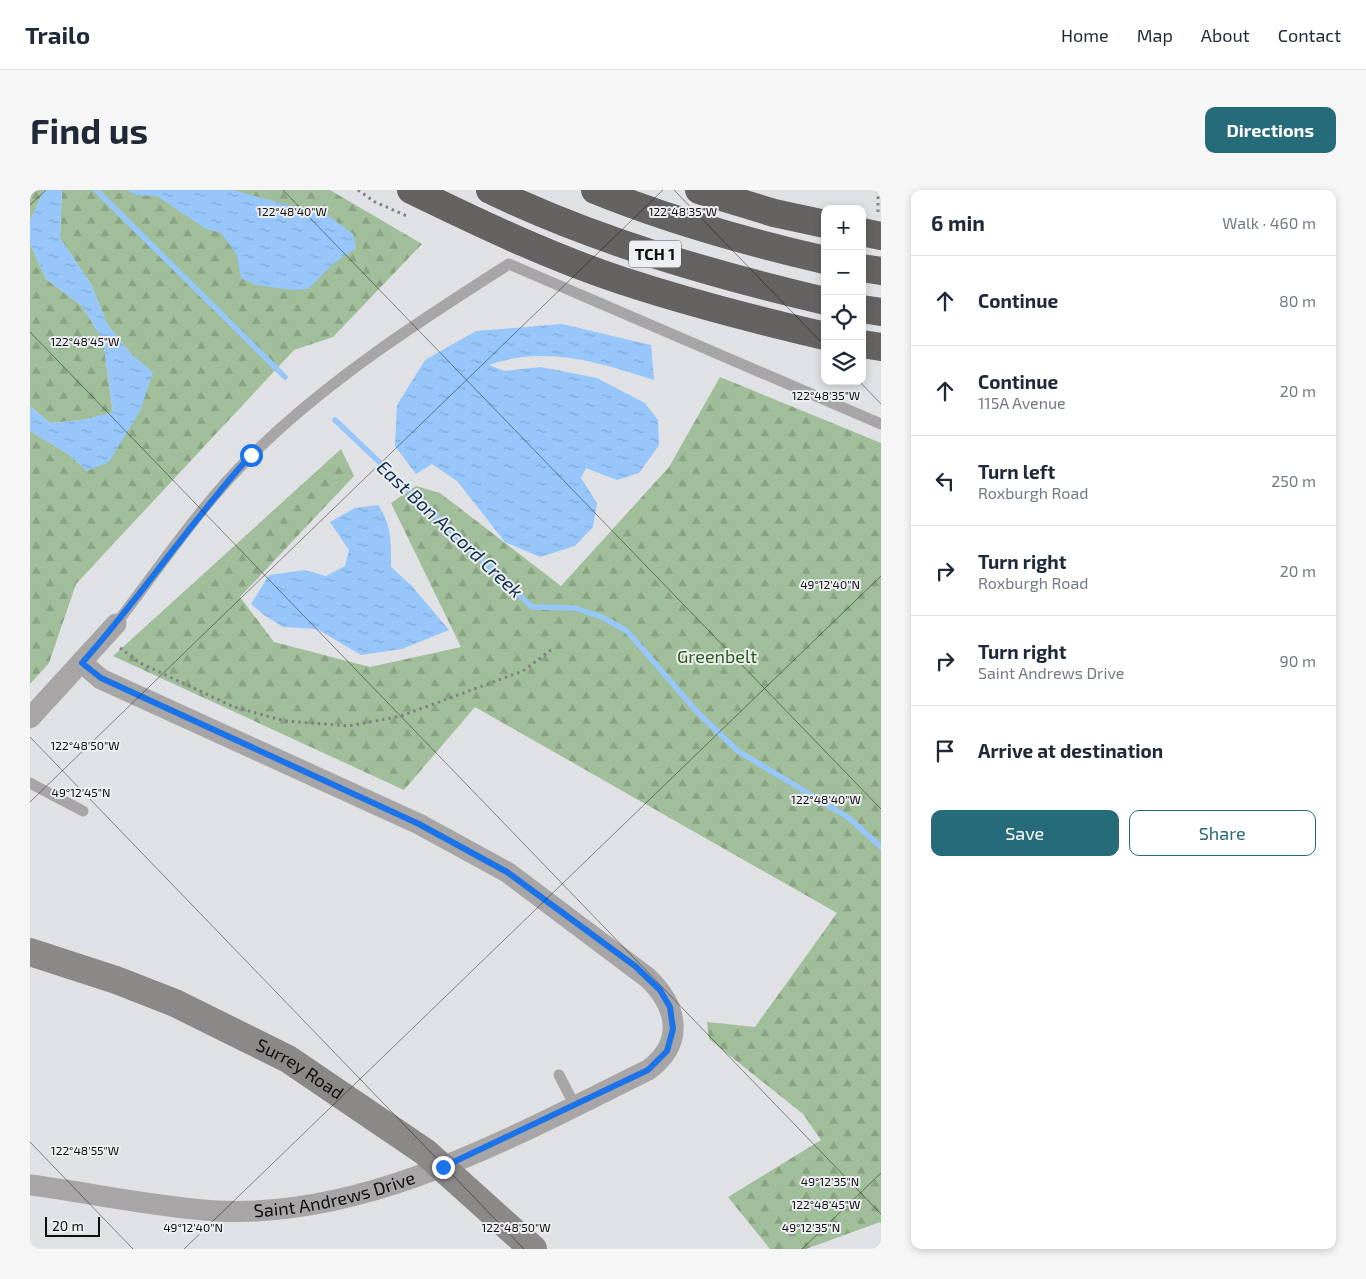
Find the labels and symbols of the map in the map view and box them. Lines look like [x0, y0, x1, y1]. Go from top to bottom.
text: 122°48'40"W [257, 204, 327, 218]
text: 122°48'35"W [649, 204, 717, 218]
road number: TCH 1 [629, 241, 681, 268]
text: 122°48'45"W [51, 334, 119, 348]
text: 122°48'35"W [792, 388, 860, 402]
route start [240, 444, 263, 467]
water label: East Bon Accord Creek [373, 455, 528, 602]
text: 49°12'40"N [800, 577, 860, 591]
park label: Greenbelt [677, 645, 757, 667]
text: 122°48'50"W [50, 738, 120, 752]
text: 49°12'45"N [52, 785, 110, 799]
text: 122°48'40"W [791, 792, 861, 806]
street label: Surrey Road [253, 1033, 348, 1104]
text: 122°48'55"W [51, 1143, 119, 1157]
route end [432, 1156, 455, 1179]
street label: Saint Andrews Drive [253, 1166, 418, 1221]
text: 49°12'35"N [801, 1174, 859, 1188]
text: 122°48'45"W [792, 1197, 860, 1211]
scale bar [45, 1214, 100, 1237]
text: 49°12'40"N [163, 1220, 223, 1234]
text: 122°48'50"W [481, 1220, 551, 1234]
text: 49°12'35"N [782, 1220, 840, 1234]

